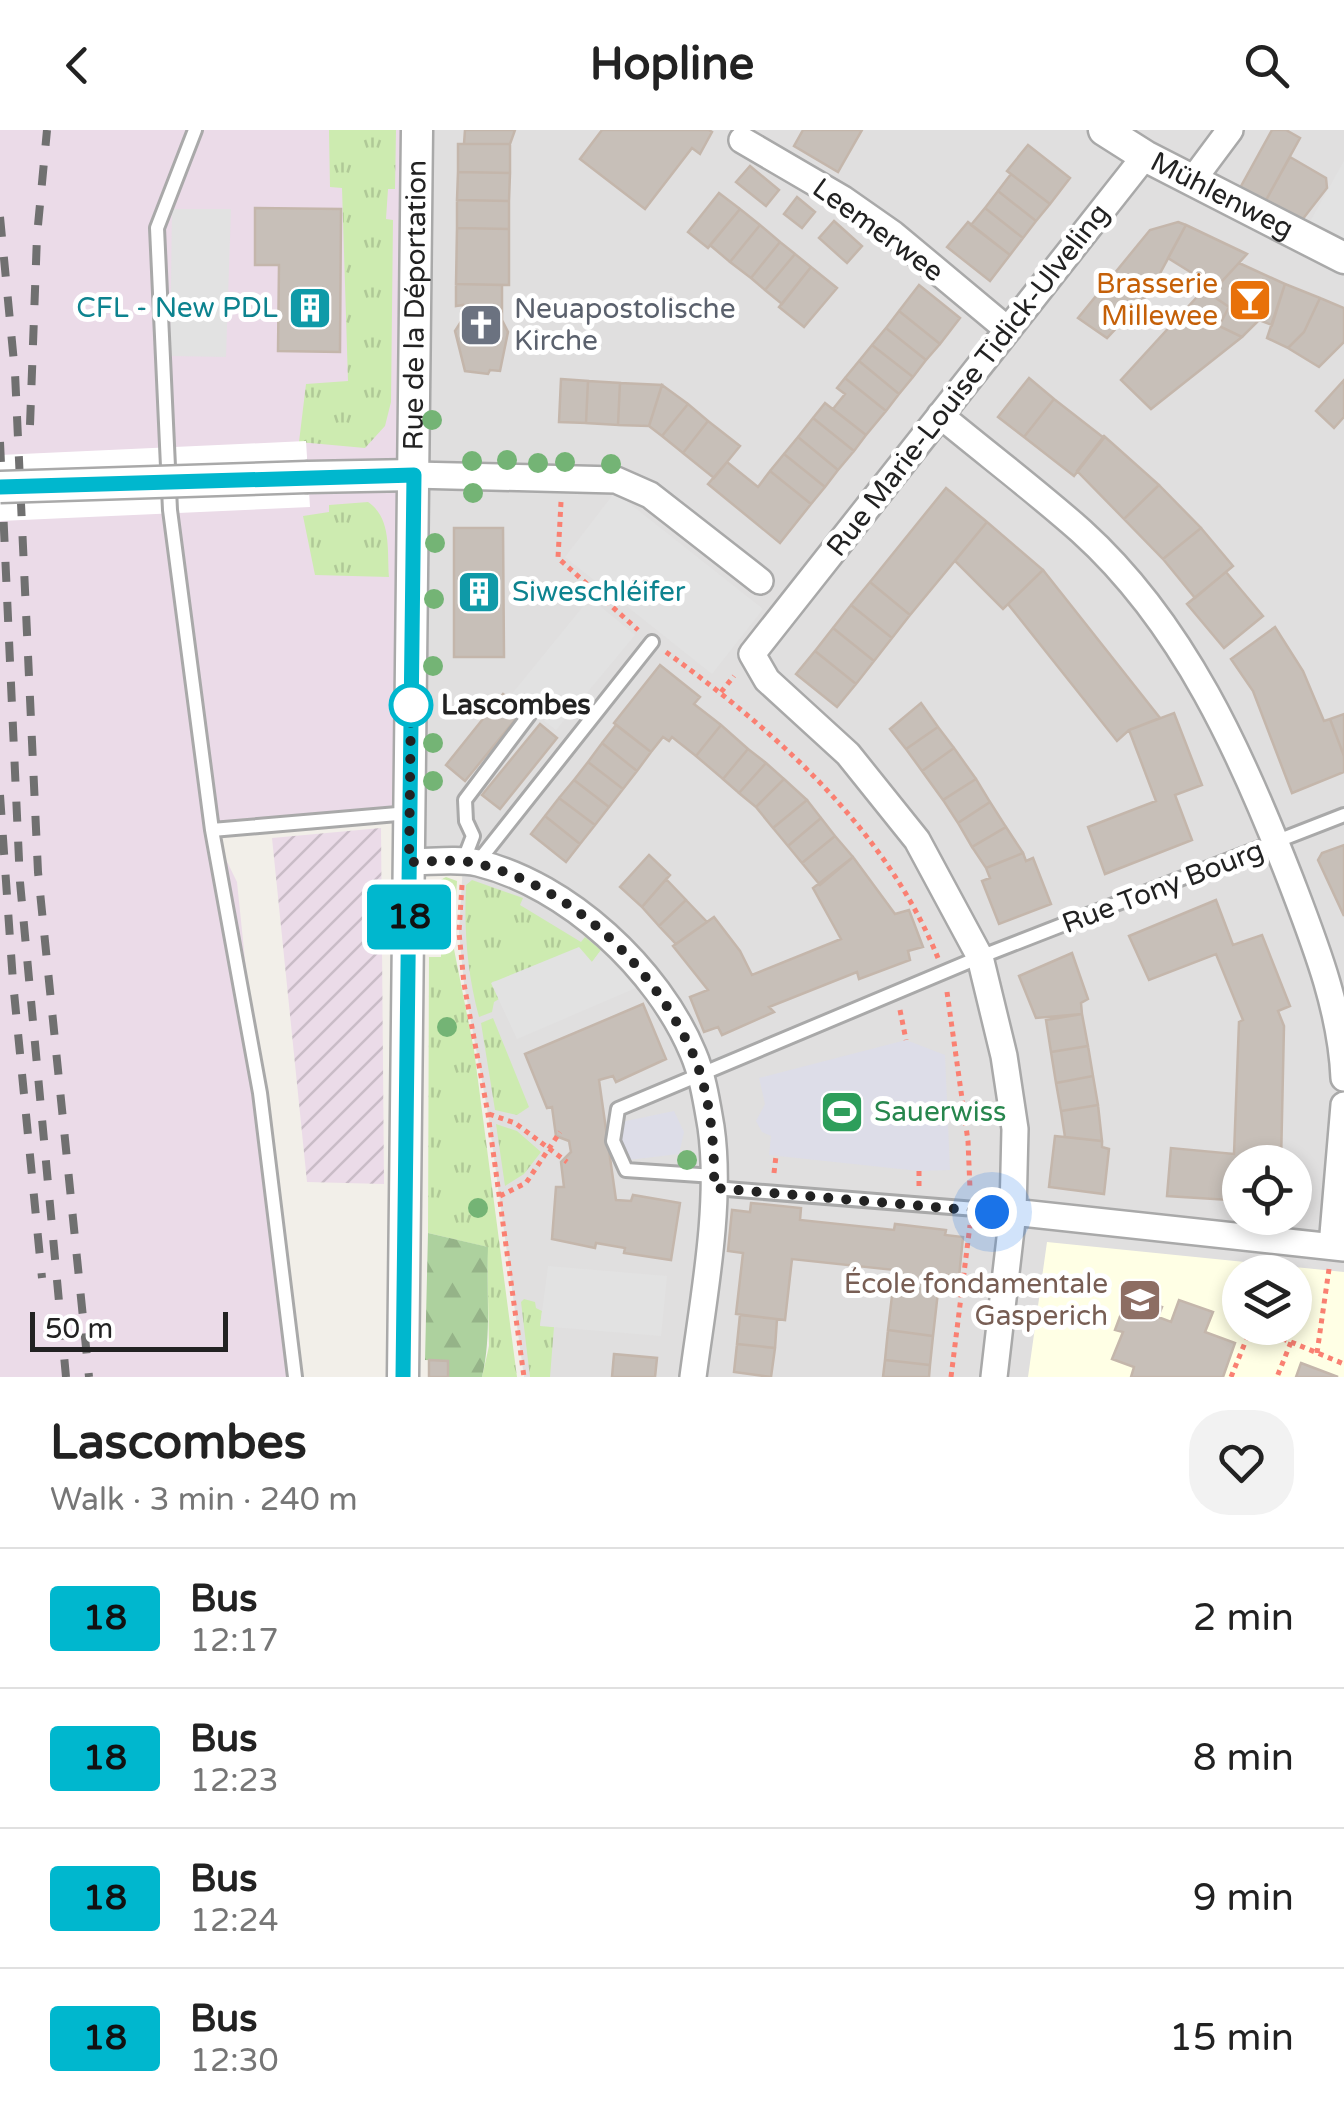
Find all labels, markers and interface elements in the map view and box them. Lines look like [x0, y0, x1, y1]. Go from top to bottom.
icon: back [50, 38, 105, 93]
text: Hopline [590, 38, 754, 92]
icon: search [1239, 38, 1294, 93]
street label: Mühlenweg [1145, 145, 1299, 246]
street label: Rue de la Déportation [396, 160, 434, 451]
street label: Leemerwee [806, 171, 950, 289]
street label: Rue Marie-Louise Tidick-Ulveling [820, 197, 1116, 563]
place label: Brasserie Millewee [1096, 267, 1218, 333]
bar icon: Brasserie Millewee [1227, 277, 1273, 323]
building icon: CFL - New PDL [287, 285, 333, 331]
place label: CFL - New PDL [76, 291, 278, 325]
place label: Neuapostolische Kirche [514, 292, 735, 358]
church icon: Neuapostolische Kirche [458, 302, 504, 348]
building icon: Siweschléifer [456, 569, 502, 615]
place label: Siweschléifer [512, 575, 686, 609]
marker: Lascombes [390, 684, 432, 726]
place label: Lascombes [441, 688, 591, 722]
street label: Rue Tony Bourg [1058, 833, 1268, 941]
line badge: 18 [364, 884, 454, 950]
text: 18 [387, 896, 431, 938]
sports icon: Sauerwiss [819, 1089, 865, 1135]
place label: Sauerwiss [874, 1095, 1007, 1129]
map controls [1222, 1145, 1312, 1345]
button: locate [1222, 1145, 1312, 1235]
your location [967, 1187, 1017, 1237]
button: layers [1222, 1255, 1312, 1345]
place label: École fondamentale Gasperich [844, 1267, 1108, 1333]
school or university icon: École fondamentale Gasperich [1117, 1277, 1163, 1323]
scale bar [30, 1307, 228, 1352]
text: 50 m [45, 1312, 113, 1346]
button: heart [1189, 1410, 1294, 1515]
text: Lascombes [50, 1414, 307, 1472]
text: Walk · 3 min · 240 m [50, 1481, 358, 1519]
text: Bus [190, 1576, 257, 1622]
text: 2 min [1193, 1595, 1294, 1641]
text: 18 [83, 1597, 127, 1639]
text: 12:17 [190, 1622, 279, 1660]
text: Bus [190, 1716, 257, 1762]
text: 8 min [1193, 1735, 1294, 1781]
text: 18 [83, 1737, 127, 1779]
text: 12:23 [190, 1762, 279, 1800]
text: Bus [190, 1856, 257, 1902]
text: 9 min [1193, 1875, 1294, 1921]
text: 18 [83, 1877, 127, 1919]
text: 12:24 [190, 1902, 279, 1940]
text: Bus [190, 1996, 257, 2042]
text: 15 min [1169, 2015, 1294, 2061]
text: 18 [83, 2017, 127, 2059]
text: 12:30 [190, 2042, 279, 2080]

